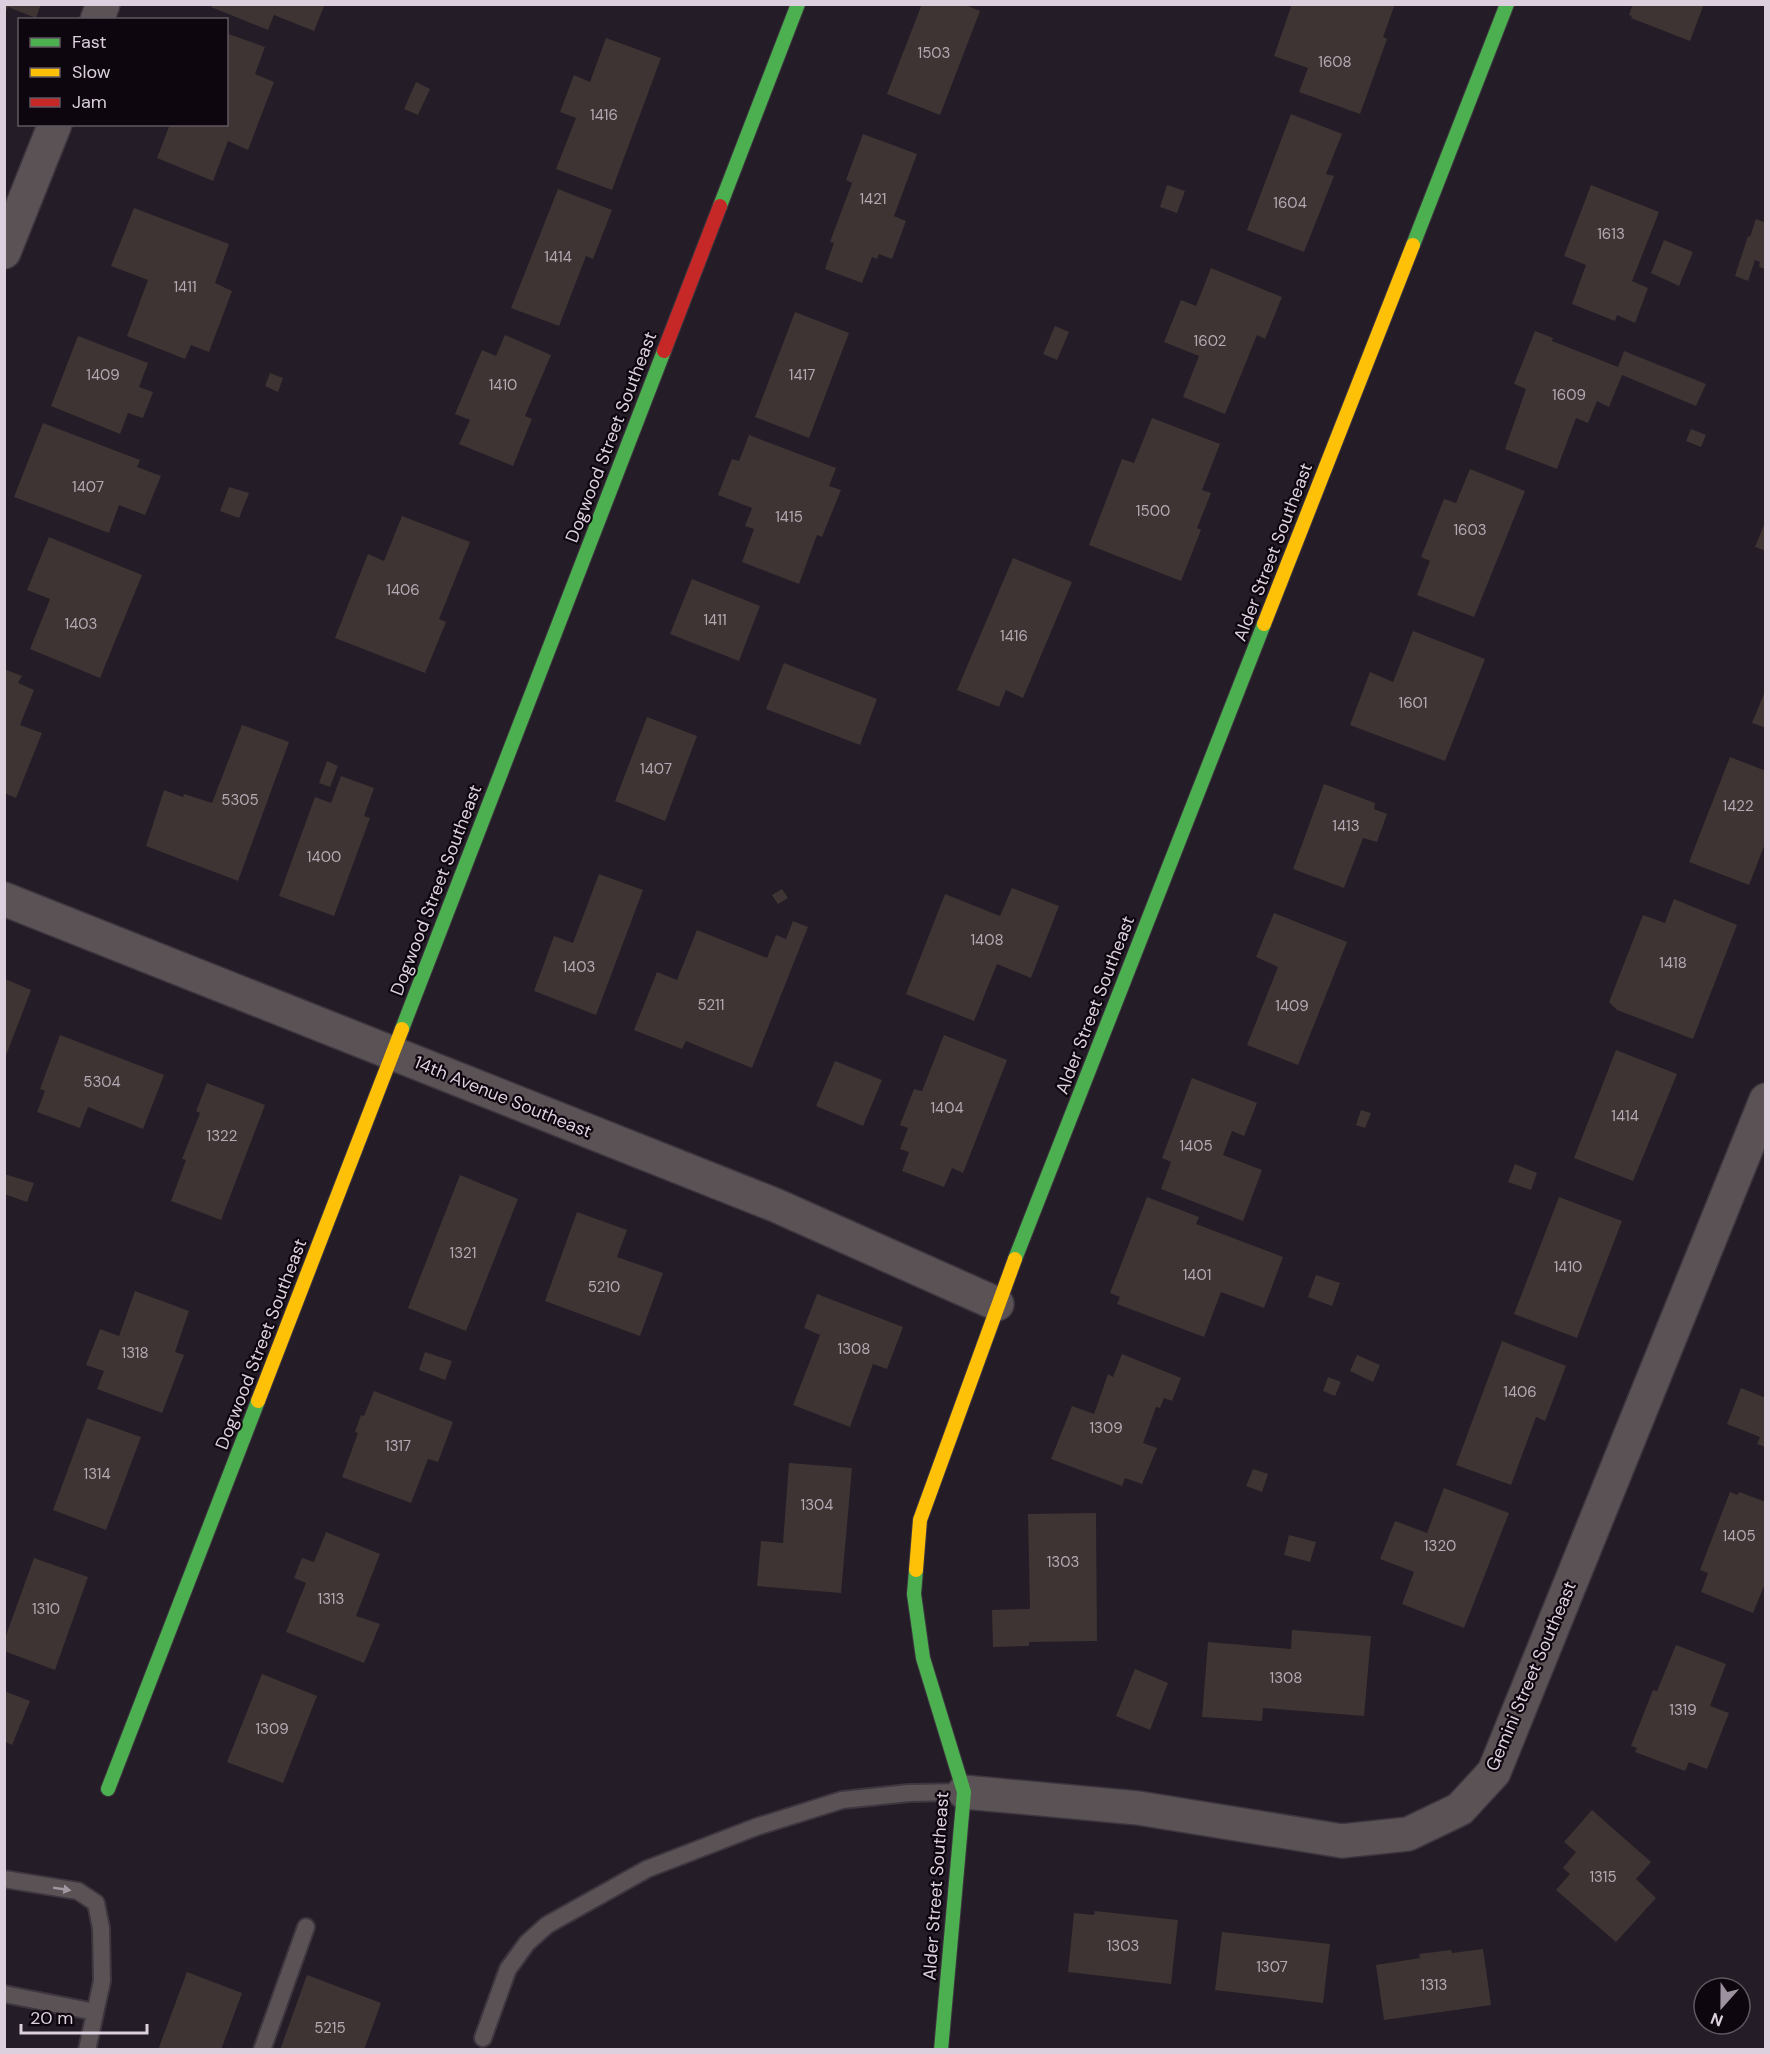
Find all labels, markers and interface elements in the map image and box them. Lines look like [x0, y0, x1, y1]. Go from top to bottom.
legend [18, 18, 228, 126]
text: Fast [72, 30, 107, 54]
house number: 1503 [918, 43, 950, 63]
house number: 1608 [1318, 52, 1352, 72]
text: Slow [72, 60, 111, 84]
text: Jam [72, 90, 107, 114]
house number: 1416 [590, 105, 618, 125]
house number: 1421 [859, 189, 887, 209]
house number: 1604 [1273, 193, 1307, 213]
house number: 1613 [1597, 224, 1625, 244]
house number: 1414 [544, 247, 572, 267]
house number: 1411 [173, 277, 197, 297]
street label: Dogwood Street Southeast [560, 328, 662, 546]
house number: 1602 [1194, 331, 1226, 351]
house number: 1409 [86, 365, 120, 385]
house number: 1417 [789, 365, 815, 385]
house number: 1410 [489, 375, 517, 395]
house number: 1609 [1552, 385, 1586, 405]
street label: Alder Street Southeast [1228, 459, 1318, 645]
house number: 1407 [72, 477, 104, 497]
house number: 1500 [1136, 501, 1170, 521]
house number: 1415 [775, 507, 803, 527]
house number: 1603 [1453, 520, 1487, 540]
house number: 1406 [386, 580, 420, 600]
house number: 1411 [703, 610, 727, 630]
house number: 1403 [65, 614, 97, 634]
house number: 1416 [1000, 626, 1028, 646]
house number: 1601 [1398, 693, 1428, 713]
house number: 1407 [640, 759, 672, 779]
street label: Dogwood Street Southeast [385, 781, 487, 999]
house number: 5305 [221, 790, 259, 810]
house number: 1422 [1722, 796, 1754, 816]
house number: 1413 [1332, 816, 1360, 836]
house number: 1400 [307, 847, 341, 867]
street label: Alder Street Southeast [1050, 912, 1140, 1098]
house number: 1408 [970, 930, 1004, 950]
house number: 1418 [1659, 953, 1687, 973]
house number: 1403 [563, 957, 595, 977]
house number: 5211 [698, 995, 724, 1015]
house number: 1409 [1275, 996, 1309, 1016]
street label: 14th Avenue Southeast [411, 1050, 595, 1144]
house number: 5304 [83, 1072, 121, 1092]
house number: 1404 [930, 1098, 964, 1118]
house number: 1414 [1611, 1106, 1639, 1126]
house number: 1322 [207, 1126, 237, 1146]
house number: 1405 [1179, 1136, 1213, 1156]
street label: Dogwood Street Southeast [210, 1235, 312, 1453]
house number: 1321 [450, 1243, 476, 1263]
house number: 1410 [1554, 1257, 1582, 1277]
house number: 1401 [1183, 1265, 1211, 1285]
house number: 5210 [588, 1277, 620, 1297]
house number: 1308 [838, 1339, 870, 1359]
house number: 1318 [121, 1343, 149, 1363]
house number: 1406 [1503, 1382, 1537, 1402]
house number: 1309 [1089, 1418, 1123, 1438]
house number: 1317 [385, 1436, 411, 1456]
house number: 1314 [83, 1464, 111, 1484]
house number: 1304 [801, 1495, 833, 1515]
house number: 1405 [1722, 1526, 1756, 1546]
house number: 1320 [1424, 1536, 1456, 1556]
house number: 1303 [1047, 1552, 1079, 1572]
street label: Gemini Street Southeast [1480, 1577, 1582, 1775]
house number: 1313 [318, 1589, 344, 1609]
house number: 1310 [32, 1599, 60, 1619]
house number: 1308 [1270, 1668, 1302, 1688]
house number: 1319 [1669, 1700, 1697, 1720]
house number: 1309 [255, 1719, 289, 1739]
street label: Alder Street Southeast [917, 1791, 955, 1981]
house number: 1315 [1589, 1867, 1617, 1887]
one-way arrow [53, 1884, 72, 1893]
house number: 1303 [1107, 1936, 1139, 1956]
house number: 1307 [1256, 1957, 1288, 1977]
house number: 1313 [1421, 1975, 1447, 1995]
north arrow [1692, 1976, 1752, 2036]
scale bar [21, 1997, 147, 2035]
text: 20 m [30, 2006, 73, 2030]
text: N [1708, 2008, 1726, 2031]
house number: 5215 [314, 2018, 346, 2038]

